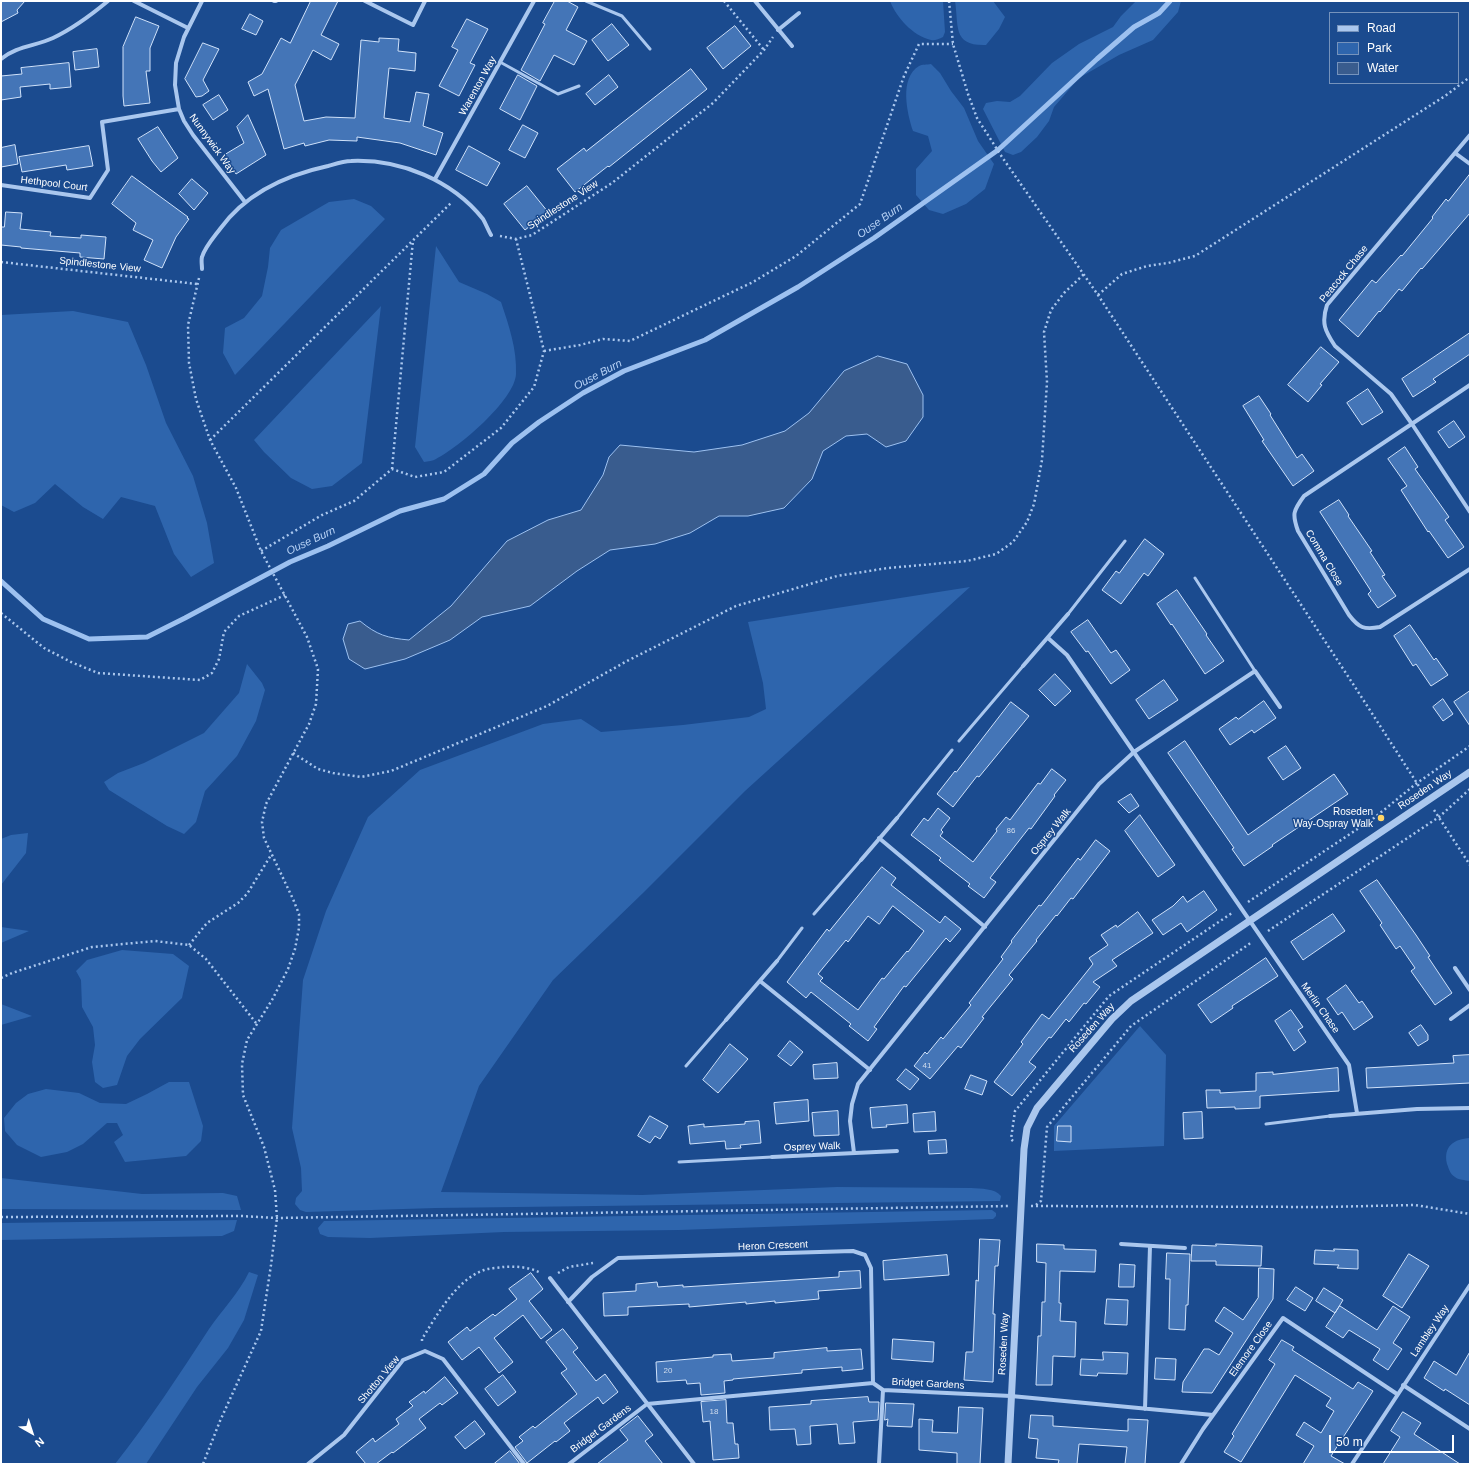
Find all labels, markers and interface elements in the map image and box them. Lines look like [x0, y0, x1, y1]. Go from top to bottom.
legend [1329, 12, 1459, 84]
text: Road [1367, 21, 1396, 35]
text: Park [1367, 41, 1392, 55]
street label: Warenton Way [457, 54, 499, 118]
text: Water [1367, 61, 1399, 75]
street label: Nunnywick Way [186, 112, 238, 176]
street label: Hethpool Court [20, 174, 88, 194]
street label: Spindlestone View [525, 178, 601, 232]
water label: Ouse Burn [855, 201, 905, 241]
street label: Peacock Chase [1317, 243, 1371, 305]
street label: Spindlestone View [59, 255, 141, 275]
water label: Ouse Burn [572, 357, 624, 393]
water label: Ouse Burn [284, 524, 338, 558]
street label: Comma Close [1303, 528, 1345, 588]
street label: Roseden Way [1396, 768, 1454, 812]
street label: Osprey Walk [1028, 806, 1074, 858]
place label: Roseden Way-Ospray Walk [1293, 806, 1373, 830]
marker: Roseden Way-Ospray Walk [1376, 813, 1386, 823]
house number: 86 [1007, 826, 1015, 836]
street label: Merlin Chase [1298, 980, 1342, 1036]
street label: Roseden Way [1067, 1001, 1117, 1055]
house number: 41 [923, 1061, 931, 1071]
street label: Osprey Walk [783, 1140, 841, 1154]
street label: Heron Crescent [738, 1239, 808, 1253]
street label: Lambley Way [1408, 1303, 1452, 1359]
street label: Roseden Way [996, 1313, 1012, 1375]
street label: Elemore Close [1227, 1319, 1275, 1379]
street label: Shotton View [356, 1354, 402, 1406]
house number: 20 [664, 1366, 672, 1376]
street label: Bridget Gardens [891, 1376, 965, 1392]
street label: Bridget Gardens [568, 1402, 634, 1456]
house number: 18 [710, 1407, 718, 1417]
north arrow [12, 1413, 52, 1453]
scale bar [1331, 1427, 1456, 1453]
text: N [33, 1435, 46, 1449]
text: 50 m [1336, 1435, 1363, 1449]

